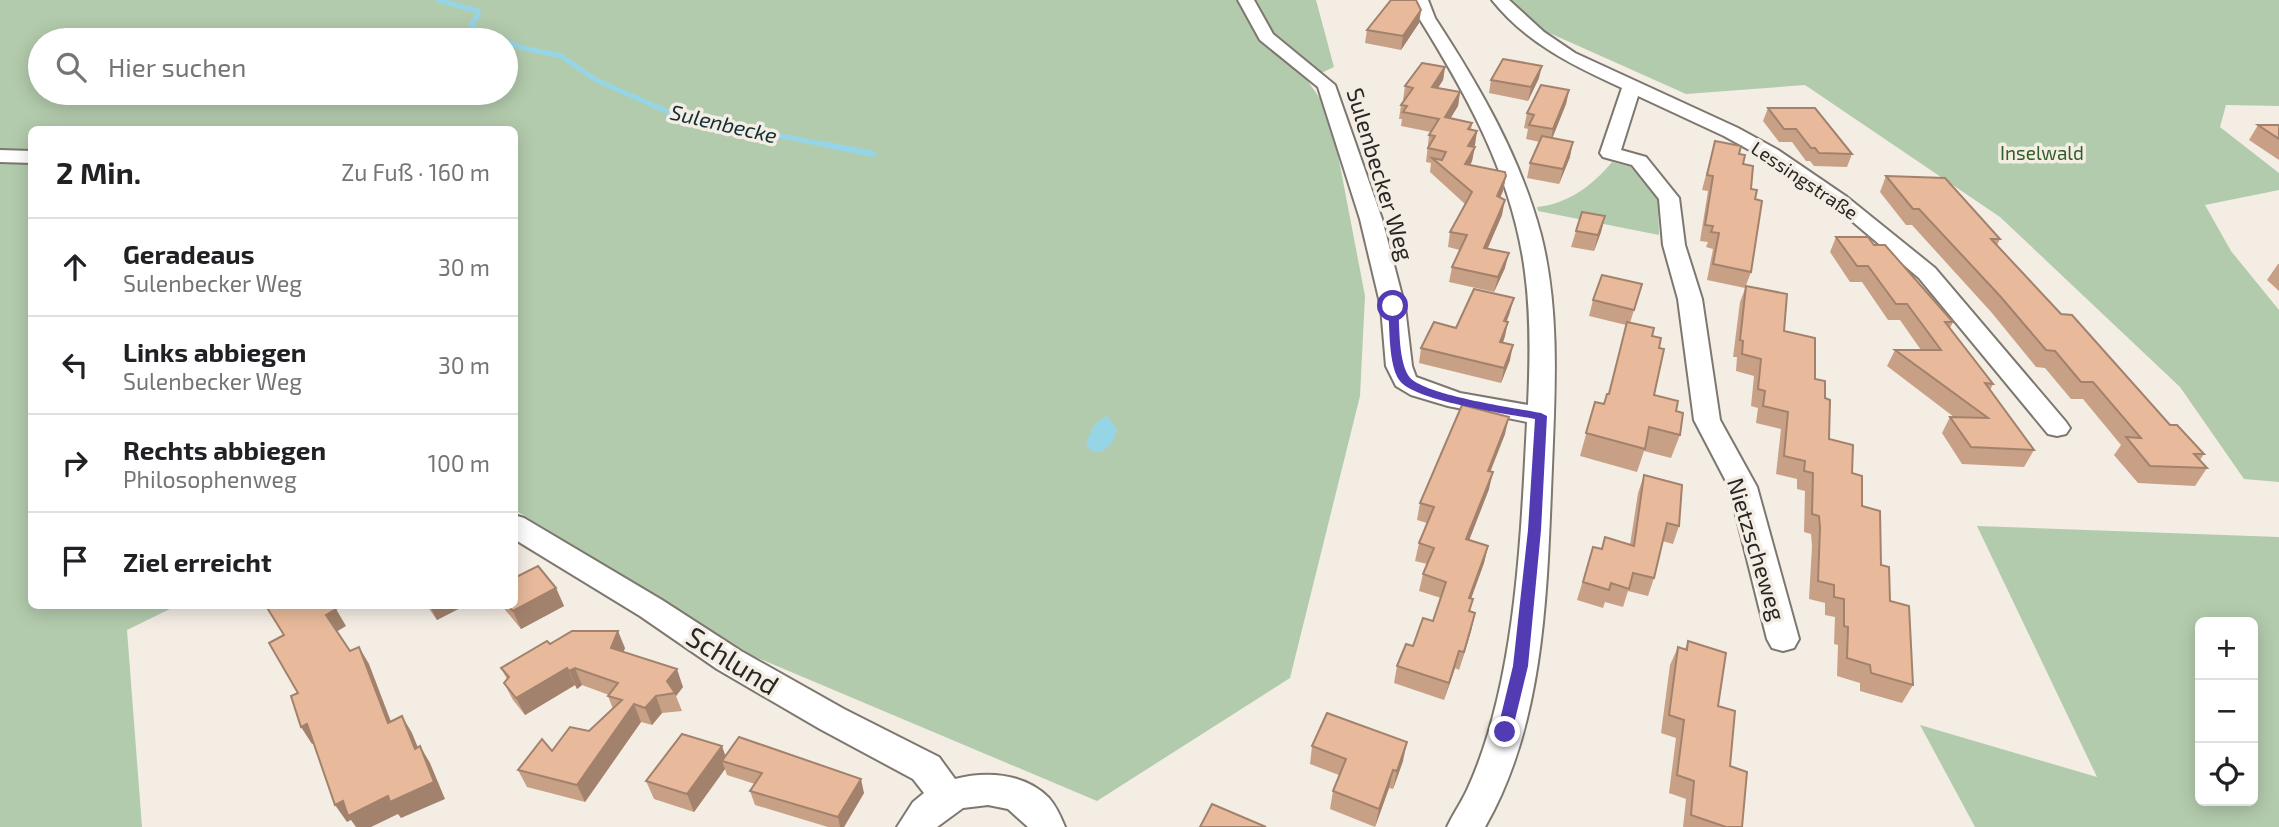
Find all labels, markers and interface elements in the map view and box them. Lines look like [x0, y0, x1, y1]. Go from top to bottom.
search box [28, 28, 518, 105]
icon: search [52, 48, 90, 86]
text: Hier suchen [108, 51, 246, 82]
street label: Sulenbecker Weg [1341, 84, 1421, 264]
water label: Sulenbecke [668, 99, 780, 147]
street label: Lessingstraße [1747, 136, 1863, 224]
park label: Inselwald [2000, 141, 2084, 164]
text: 2 Min. [56, 154, 141, 190]
text: Zu Fuß · 160 m [341, 158, 490, 186]
text: Geradeaus [123, 238, 255, 269]
icon: ahead [56, 248, 94, 286]
text: 30 m [438, 253, 490, 281]
text: Sulenbecker Weg [123, 269, 302, 297]
route start [1377, 290, 1408, 321]
text: Links abbiegen [123, 336, 307, 367]
icon: left [56, 346, 94, 384]
text: 30 m [438, 351, 490, 379]
text: Sulenbecker Weg [123, 367, 302, 395]
text: Rechts abbiegen [123, 434, 326, 465]
icon: right [56, 444, 94, 482]
text: 100 m [428, 449, 490, 477]
text: Philosophenweg [123, 465, 297, 493]
street label: Nietzscheweg [1722, 474, 1792, 624]
icon: arrive [56, 542, 94, 580]
text: Ziel erreicht [123, 546, 272, 577]
map controls [2195, 617, 2258, 806]
button: + [2195, 617, 2258, 680]
street label: Schlund [681, 618, 785, 702]
button: − [2195, 680, 2258, 743]
route end [1489, 716, 1520, 747]
button: locate [2195, 743, 2258, 806]

